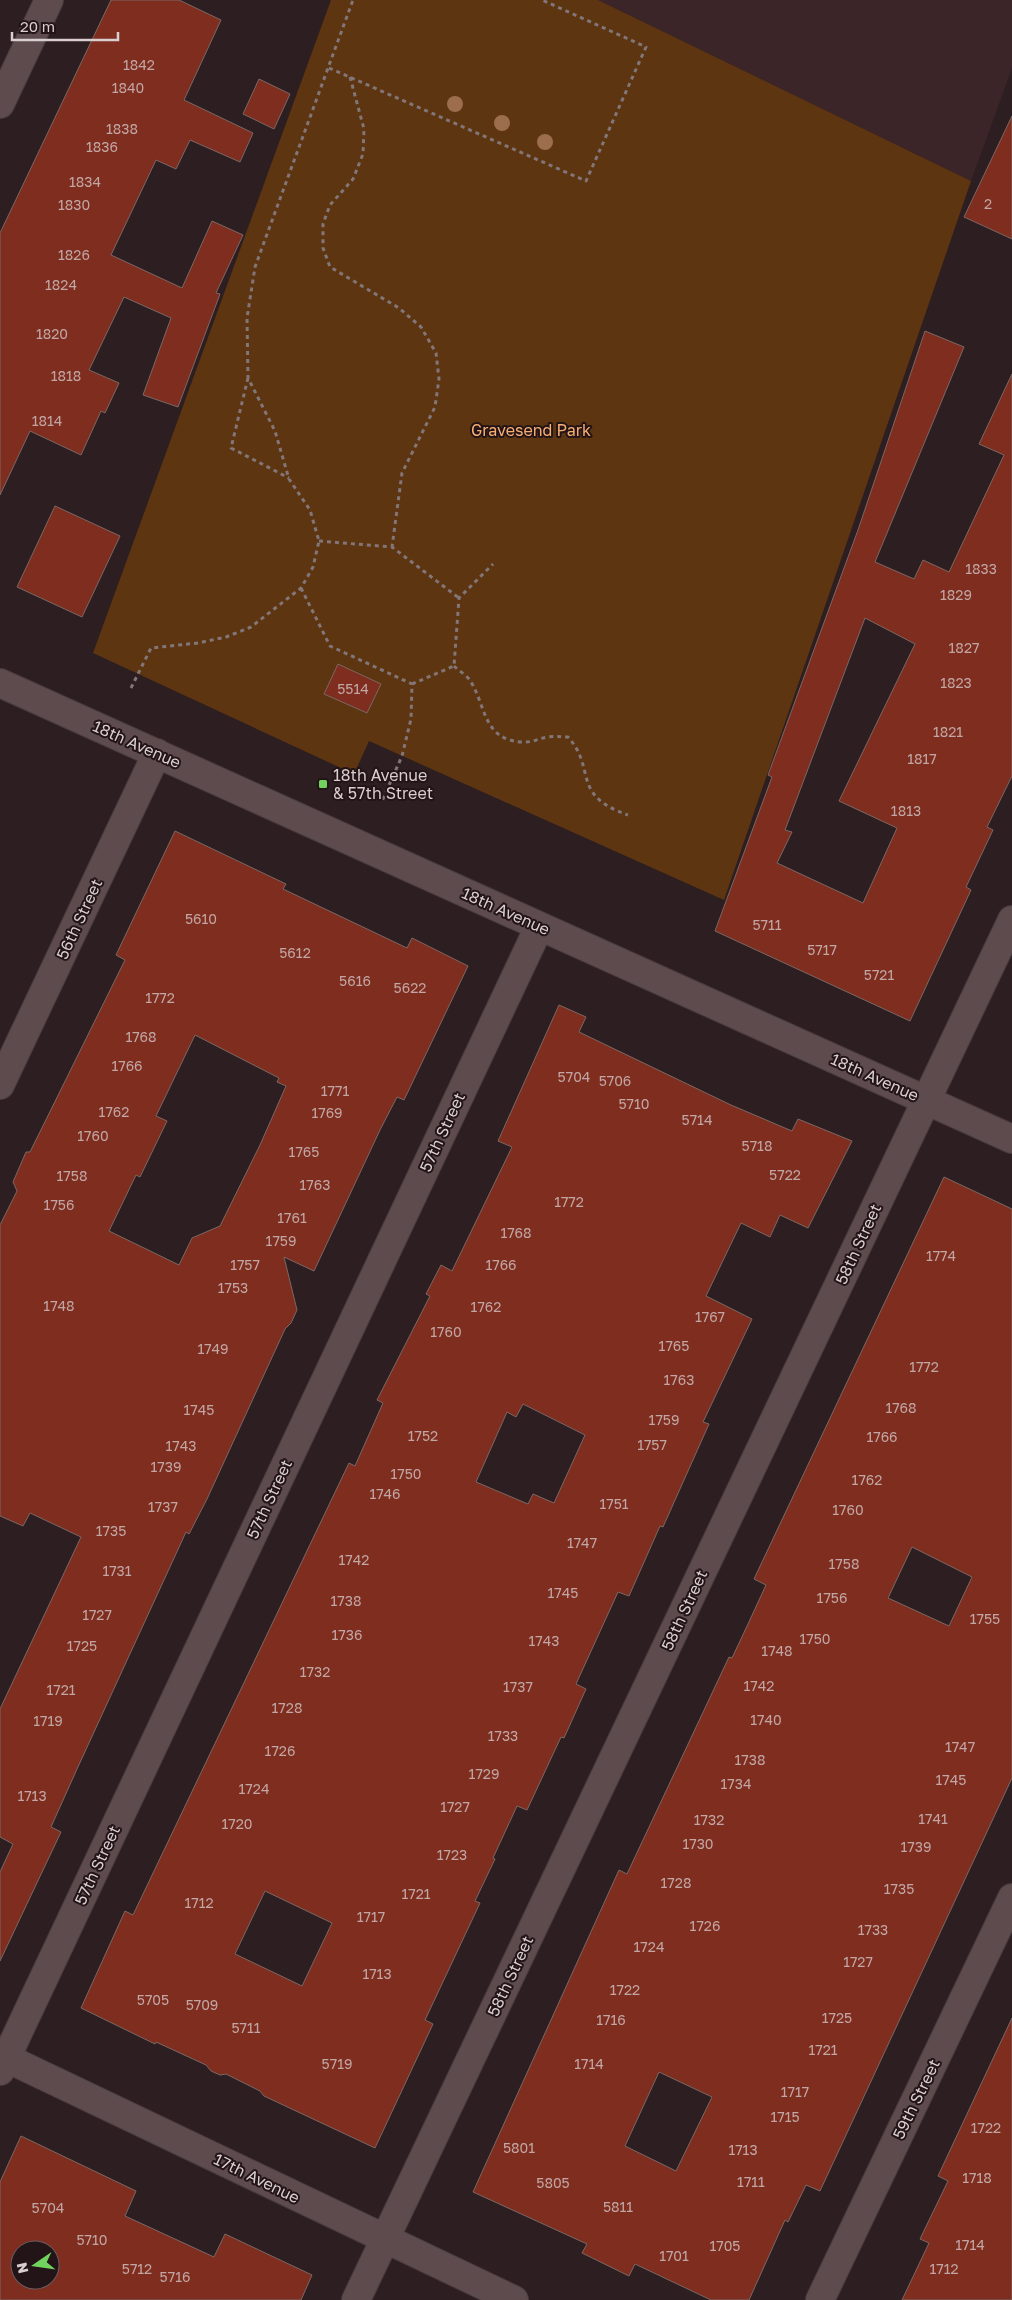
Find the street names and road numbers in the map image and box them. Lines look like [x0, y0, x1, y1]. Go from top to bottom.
street label: 18th Avenue [90, 716, 184, 772]
street label: 56th Street [52, 876, 106, 962]
street label: 18th Avenue [459, 883, 553, 939]
street label: 18th Avenue [828, 1049, 922, 1105]
street label: 57th Street [415, 1089, 469, 1175]
street label: 58th Street [831, 1201, 885, 1287]
street label: 57th Street [242, 1456, 296, 1542]
street label: 58th Street [657, 1567, 711, 1653]
street label: 57th Street [70, 1822, 124, 1908]
street label: 58th Street [483, 1933, 537, 2019]
street label: 59th Street [888, 2056, 944, 2142]
street label: 17th Avenue [211, 2149, 303, 2207]

